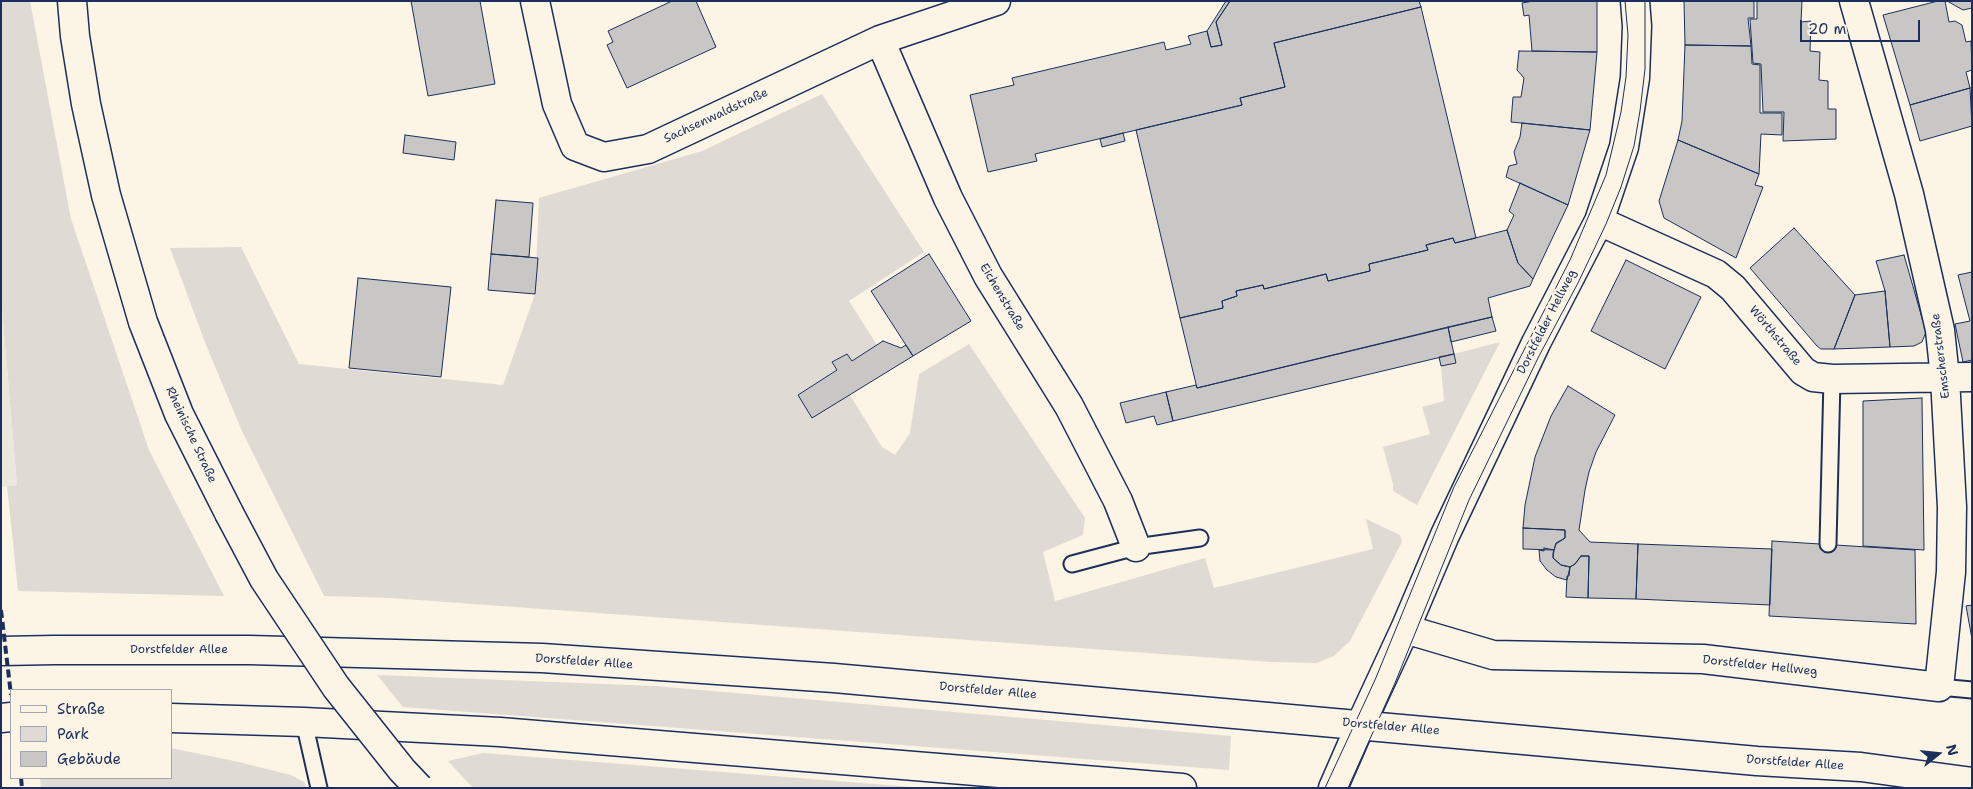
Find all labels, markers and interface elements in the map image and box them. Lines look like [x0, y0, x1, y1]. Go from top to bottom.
scale bar [1803, 10, 1923, 42]
text: 20 m [1808, 19, 1847, 39]
street label: Sachsenwaldstraße [662, 86, 770, 146]
street label: Eichenstraße [976, 261, 1028, 333]
street label: Dorstfelder Hellweg [1514, 267, 1580, 377]
street label: Wörthstraße [1746, 303, 1804, 369]
street label: Emscherstraße [1929, 312, 1953, 400]
street label: Rheinische Straße [162, 385, 220, 485]
street label: Dorstfelder Allee [130, 643, 228, 657]
street label: Dorstfelder Allee [535, 651, 633, 673]
street label: Dorstfelder Hellweg [1702, 653, 1818, 679]
street label: Dorstfelder Allee [939, 680, 1037, 702]
legend [10, 689, 172, 779]
text: Straße [57, 699, 105, 719]
street label: Dorstfelder Allee [1342, 716, 1440, 738]
text: Park [57, 724, 89, 744]
north arrow [1913, 729, 1963, 779]
text: N [1942, 742, 1963, 758]
text: Gebäude [57, 749, 121, 769]
street label: Dorstfelder Allee [1746, 752, 1844, 774]

